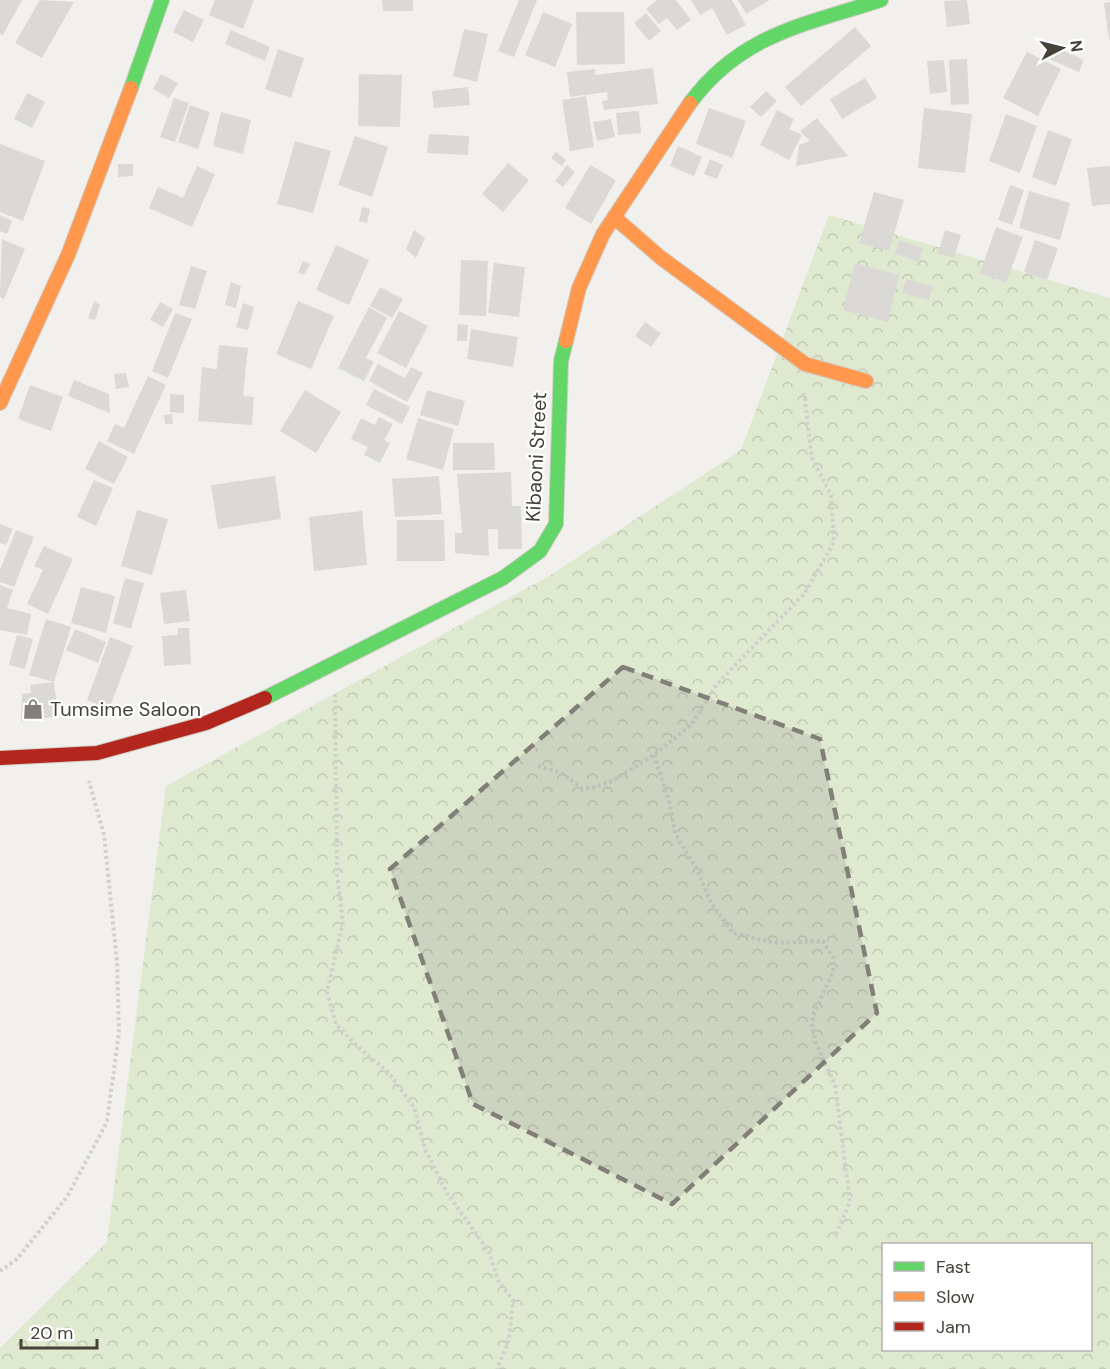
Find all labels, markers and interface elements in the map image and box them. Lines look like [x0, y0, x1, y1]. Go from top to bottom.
north arrow [1032, 18, 1092, 78]
text: N [1065, 39, 1088, 53]
street label: Kibaoni Street [520, 391, 552, 523]
place label: Tumsime Saloon [50, 696, 201, 722]
shop icon: Tumsime Saloon [21, 697, 45, 721]
legend [882, 1243, 1092, 1351]
text: Fast [936, 1255, 971, 1279]
text: Slow [936, 1285, 975, 1309]
scale bar [21, 1312, 98, 1350]
text: Jam [936, 1315, 971, 1339]
text: 20 m [30, 1321, 73, 1345]

